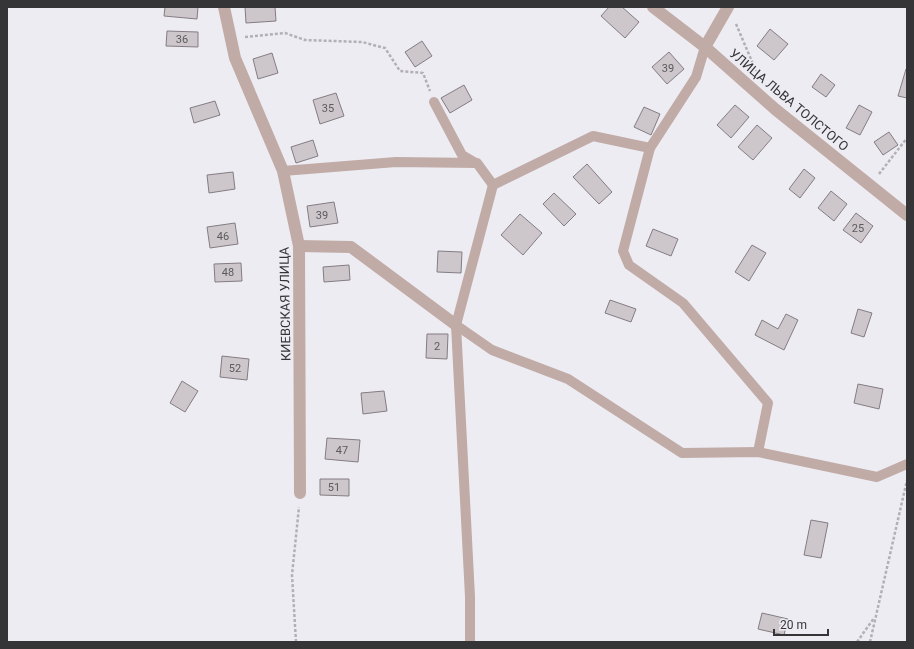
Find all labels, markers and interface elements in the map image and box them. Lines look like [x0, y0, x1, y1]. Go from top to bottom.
house number: 36 [176, 33, 188, 46]
street label: УЛИЦА ЛЬВА ТОЛСТОГО [726, 46, 852, 154]
house number: 39 [662, 62, 674, 75]
house number: 35 [322, 102, 334, 115]
house number: 39 [316, 209, 328, 222]
house number: 25 [852, 222, 864, 235]
house number: 46 [217, 230, 229, 243]
street label: КИЕВСКАЯ УЛИЦА [276, 246, 293, 361]
house number: 48 [222, 266, 234, 279]
house number: 2 [434, 340, 440, 353]
house number: 52 [229, 362, 241, 375]
house number: 47 [336, 444, 348, 457]
house number: 51 [328, 481, 340, 494]
scale bar [774, 611, 828, 637]
text: 20 m [780, 618, 807, 632]

